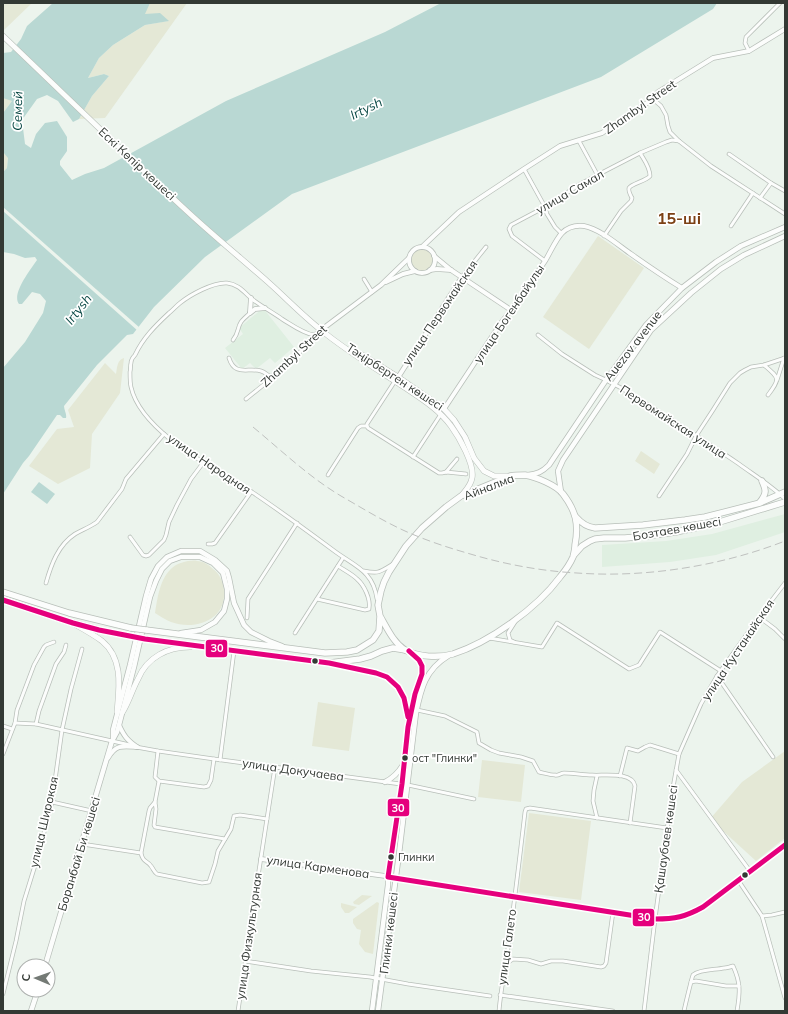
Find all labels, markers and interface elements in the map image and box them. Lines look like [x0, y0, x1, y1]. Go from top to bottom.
street label: Zhambyl Street [601, 76, 679, 137]
water label: Семей [9, 91, 25, 131]
water label: Irtysh [347, 93, 385, 123]
street label: Ескі Көпір көшесі [96, 124, 179, 203]
street label: улица Самал [533, 166, 606, 217]
district label: 15-ші [657, 208, 701, 228]
street label: улица Первомайская [399, 257, 480, 368]
street label: улица Богенбайулы [470, 261, 547, 366]
water label: Irtysh [61, 291, 95, 327]
street label: Auezov avenue [601, 308, 665, 384]
street label: Zhambyl Street [258, 321, 330, 390]
street label: Тәңірберген көшесі [344, 340, 447, 414]
street label: Первомайская улица [617, 382, 729, 462]
street label: улица Народная [165, 430, 254, 497]
street label: Айналма [461, 470, 516, 503]
street label: Бозтаев көшесі [632, 513, 722, 544]
street label: улица Кустанайская [698, 596, 777, 703]
line badge: 30 [205, 639, 228, 658]
text: 30 [210, 641, 224, 655]
unlabelled marker [310, 656, 320, 666]
place label: ост "Глинки" [412, 751, 477, 765]
marker: ост "Глинки" [400, 753, 410, 763]
street label: улица Докучаева [241, 755, 345, 784]
street label: улица Широкая [26, 775, 61, 869]
street label: Қашаубаев көшесі [651, 784, 681, 894]
street label: Боранбай Би көшесі [54, 795, 103, 913]
line badge: 30 [387, 798, 410, 817]
text: 30 [391, 801, 405, 815]
place label: Глинки [398, 850, 435, 864]
street label: улица Карменова [266, 852, 370, 881]
marker: Глинки [386, 852, 396, 862]
unlabelled marker [740, 870, 750, 880]
street label: улица Физкультурная [232, 871, 265, 1000]
street label: Глинки көшесі [376, 891, 401, 975]
street label: улица Галето [494, 908, 519, 986]
line badge: 30 [632, 908, 655, 927]
text: 30 [637, 910, 651, 924]
north arrow [16, 958, 56, 998]
text: С [19, 973, 33, 982]

